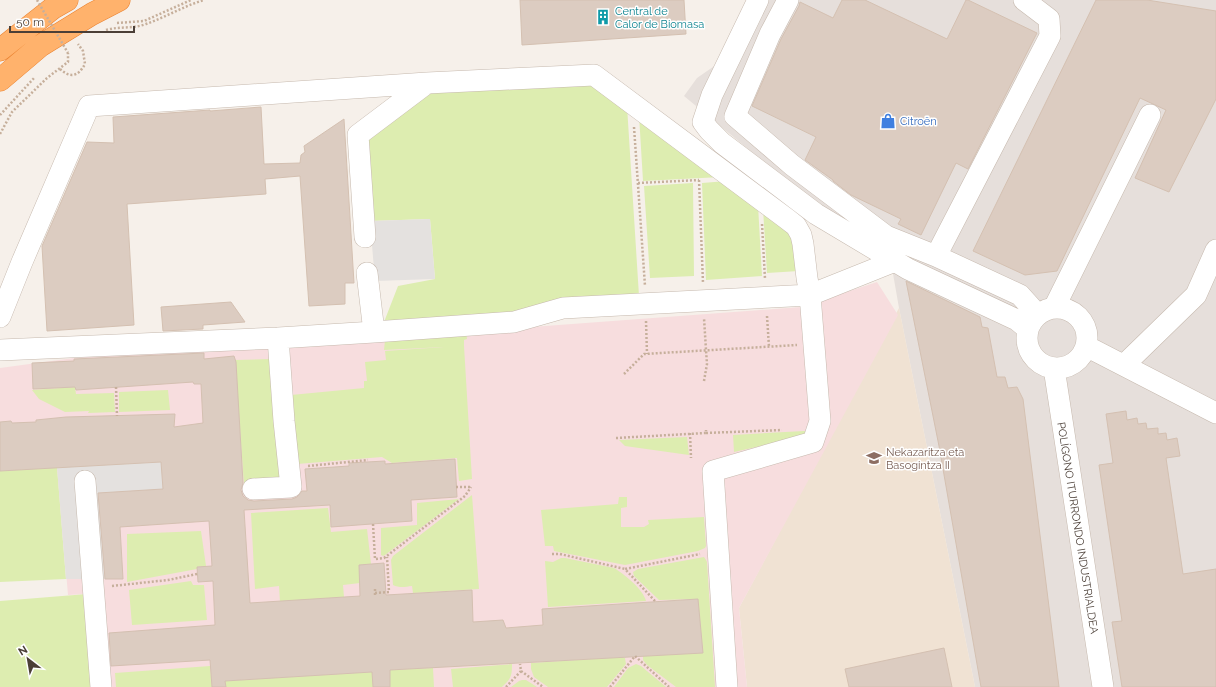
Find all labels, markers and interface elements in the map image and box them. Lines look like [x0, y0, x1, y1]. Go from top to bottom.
place label: Central de Calor de Biomasa [615, 5, 704, 31]
scale bar [10, 8, 134, 34]
building icon: Central de Calor de Biomasa [594, 8, 612, 26]
text: 50 m [16, 15, 44, 29]
shop icon: Citroën [879, 112, 897, 130]
place label: Citroën [900, 115, 937, 128]
street label: POLÍGONO ITURRONDO INDUSTRIALDEA [1054, 421, 1102, 635]
place label: Nekazaritza eta Basogintza II [886, 446, 964, 472]
school or university icon: Nekazaritza eta Basogintza II [865, 449, 883, 467]
north arrow [8, 639, 48, 679]
text: N [16, 643, 30, 659]

